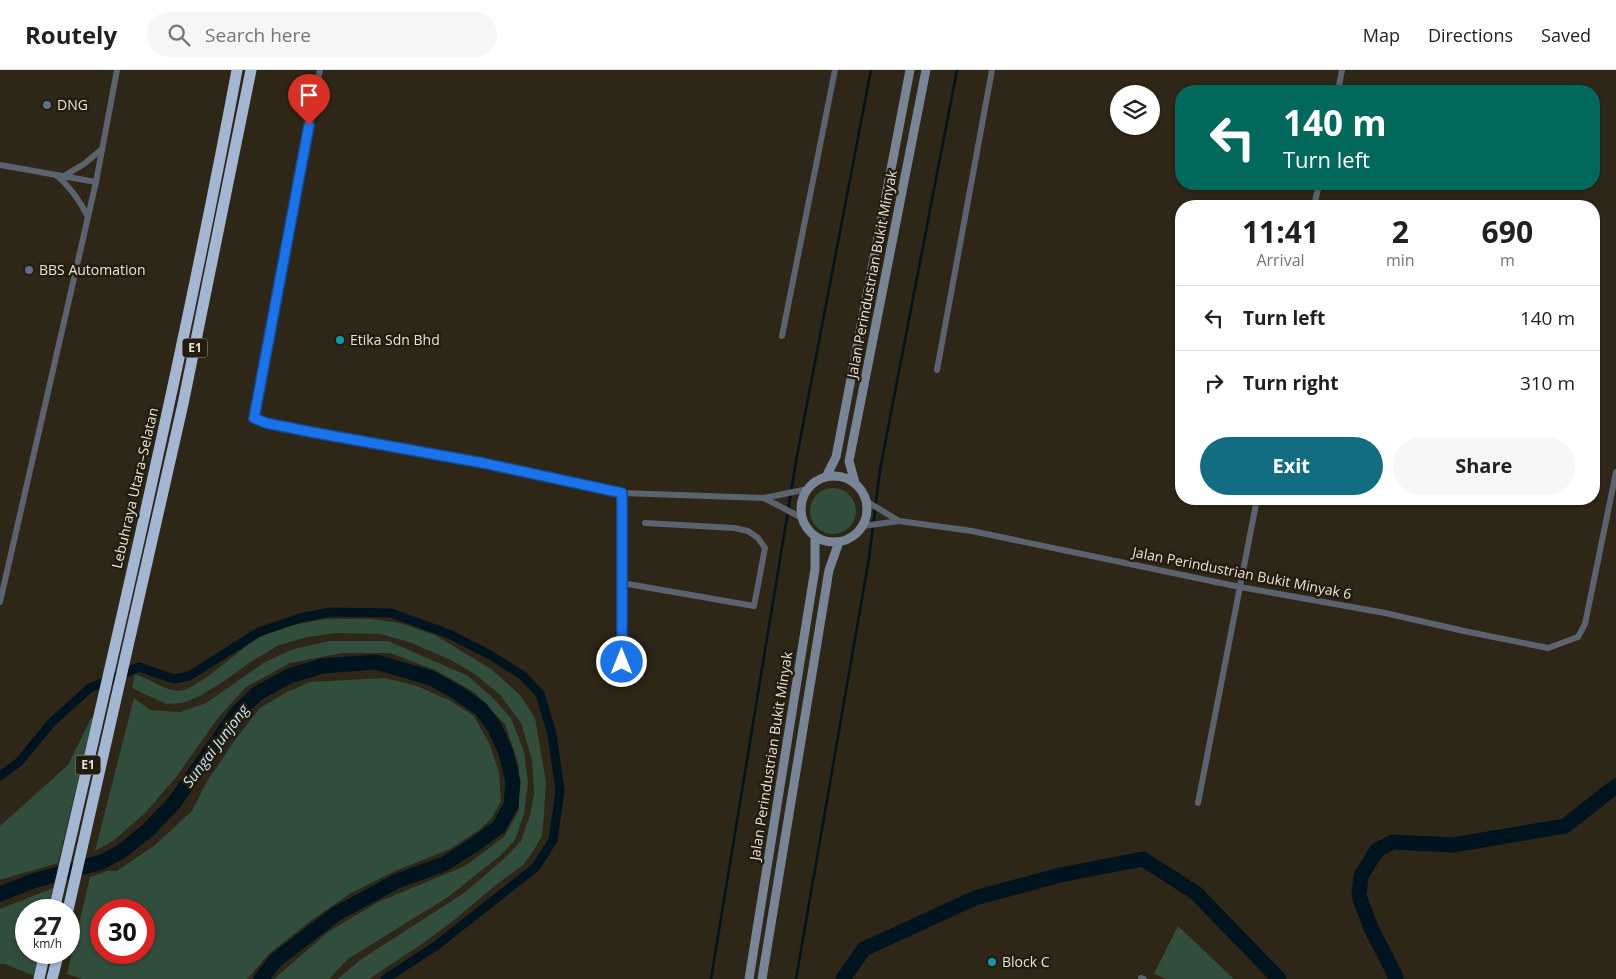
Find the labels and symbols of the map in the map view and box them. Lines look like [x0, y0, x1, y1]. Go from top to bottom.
pin [288, 74, 330, 125]
place label: DNG [57, 95, 88, 114]
marker: DNG [41, 99, 53, 111]
street label: Jalan Perindustrian Bukit Minyak [842, 168, 901, 381]
place label: BBS Automation [39, 260, 146, 279]
marker: BBS Automation [23, 264, 35, 276]
place label: Etika Sdn Bhd [350, 330, 440, 349]
marker: Etika Sdn Bhd [334, 334, 346, 346]
road number: E1 [182, 338, 208, 358]
street label: Lebuhraya Utara–Selatan [107, 406, 162, 570]
street label: Jalan Perindustrian Bukit Minyak 6 [1129, 542, 1353, 603]
position arrow [595, 635, 647, 687]
street label: Jalan Perindustrian Bukit Minyak [744, 649, 797, 864]
water label: Sungai Junjong [177, 699, 254, 791]
road number: E1 [76, 756, 100, 774]
speed limit sign: 30 [90, 899, 155, 964]
place label: Block C [1002, 952, 1050, 971]
marker: Block C [986, 956, 998, 968]

